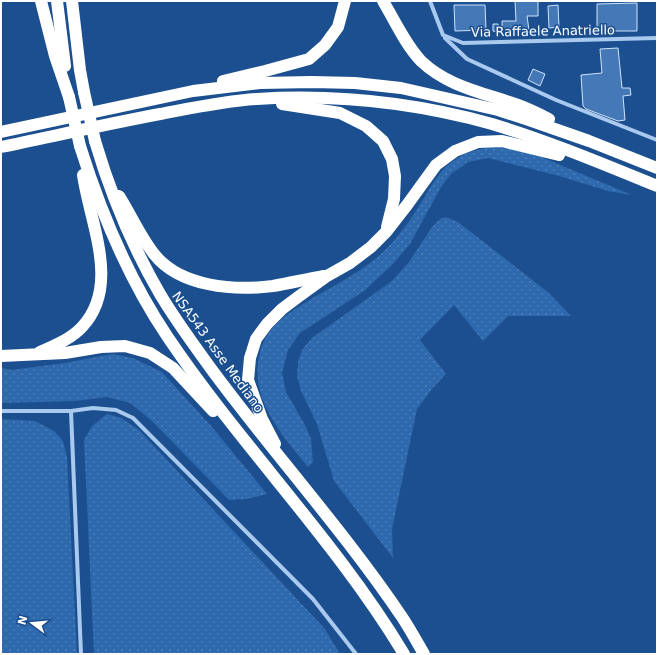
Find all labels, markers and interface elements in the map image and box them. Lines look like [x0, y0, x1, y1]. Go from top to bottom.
street label: Via Raffaele Anatriello [471, 22, 615, 40]
street label: NSA543 Asse Mediano [169, 289, 267, 415]
north arrow [12, 603, 52, 643]
text: N [15, 614, 30, 627]

